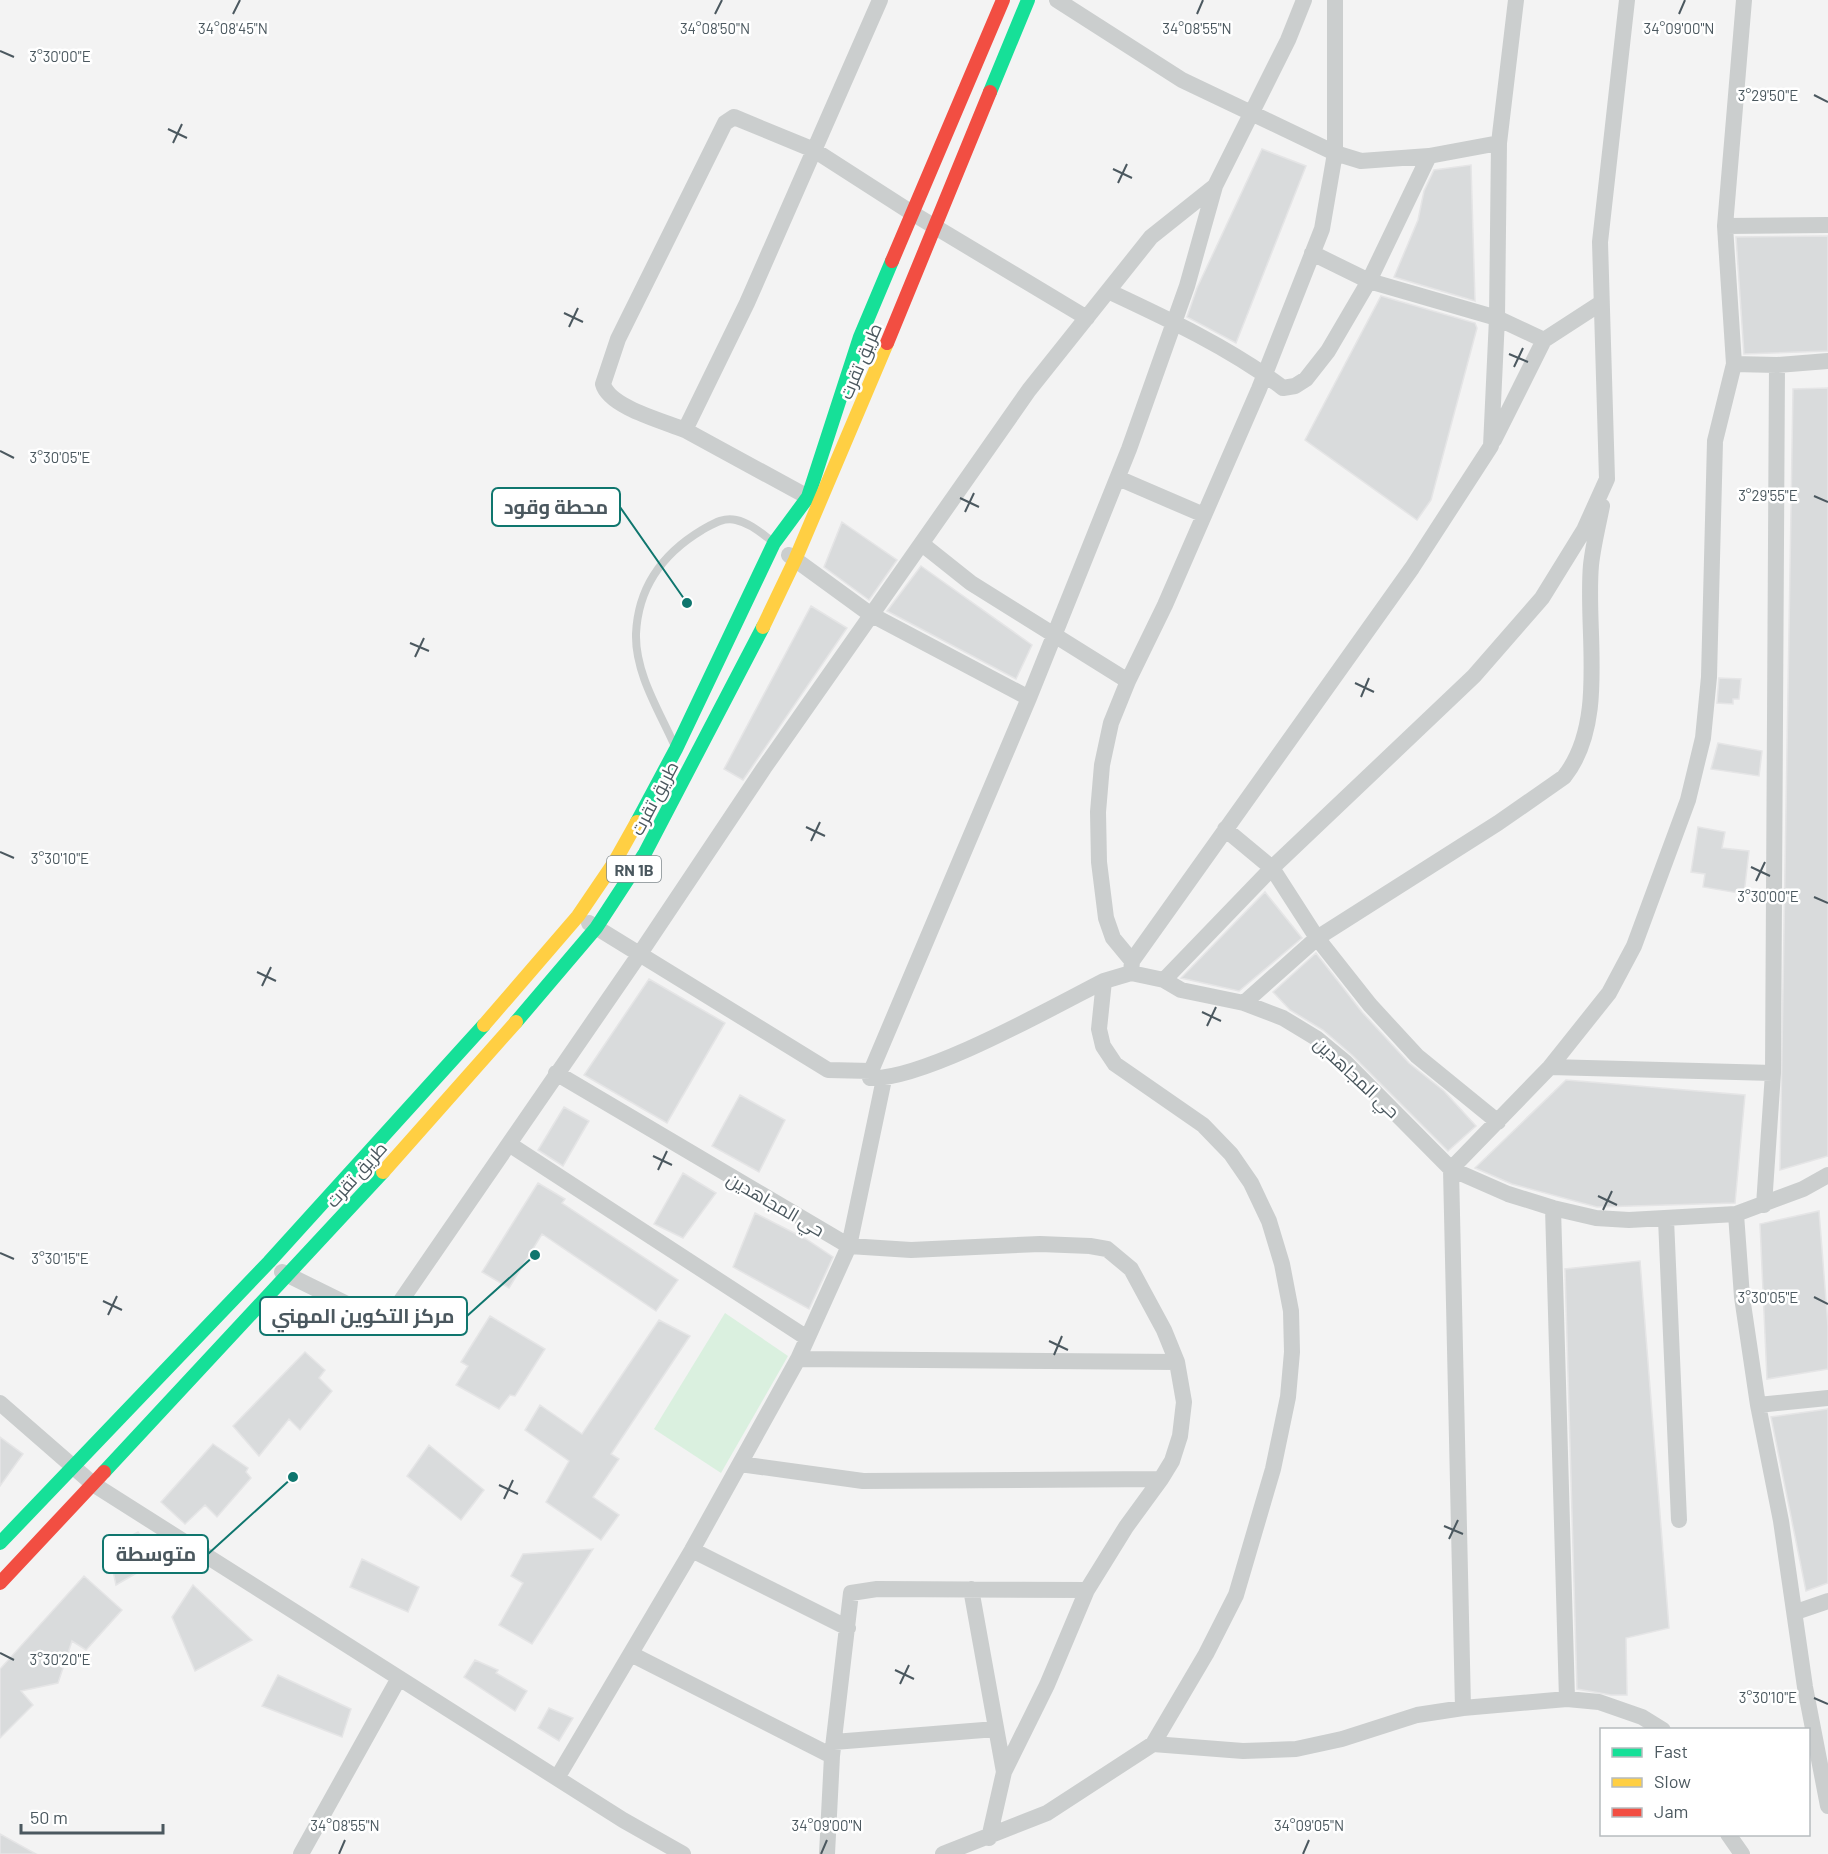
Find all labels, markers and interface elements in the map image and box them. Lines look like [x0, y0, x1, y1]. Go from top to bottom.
text: 34°08'45"N [198, 19, 268, 37]
text: 34°08'50"N [680, 19, 750, 37]
text: 34°08'55"N [1162, 19, 1232, 37]
text: 34°09'00"N [1643, 19, 1715, 37]
text: 3°30'00"E [29, 47, 91, 65]
text: 3°29'50"E [1738, 86, 1798, 104]
street label: طريق تقرت [834, 320, 888, 403]
text: 3°30'05"E [30, 448, 90, 466]
text: 3°29'55"E [1738, 486, 1798, 504]
callout: محطة وقود [492, 488, 620, 526]
text: محطة وقود [504, 494, 608, 519]
street label: طريق تقرت [625, 757, 684, 840]
text: 3°30'10"E [31, 849, 89, 867]
road number: RN 1B [607, 856, 661, 882]
text: 3°30'00"E [1737, 887, 1799, 905]
street label: حي المجاهدين [1307, 1032, 1404, 1125]
street label: طريق تقرت [321, 1137, 393, 1213]
street label: حي المجاهدين [721, 1167, 829, 1244]
text: 3°30'15"E [31, 1249, 89, 1267]
text: 3°30'05"E [1738, 1288, 1798, 1306]
callout: مركز التكوين المهني [260, 1297, 467, 1335]
text: مركز التكوين المهني [272, 1303, 454, 1333]
callout: متوسطة [103, 1535, 208, 1573]
text: متوسطة [116, 1541, 196, 1566]
text: 3°30'20"E [29, 1650, 91, 1668]
text: 3°30'10"E [1739, 1688, 1797, 1706]
legend [1600, 1728, 1810, 1836]
text: Fast [1654, 1740, 1688, 1762]
text: Slow [1654, 1770, 1691, 1792]
scale bar [21, 1797, 164, 1835]
text: Jam [1654, 1800, 1688, 1822]
text: 50 m [30, 1806, 68, 1828]
text: 34°08'55"N [310, 1816, 380, 1834]
text: 34°09'00"N [791, 1816, 863, 1834]
text: 34°09'05"N [1274, 1816, 1344, 1834]

